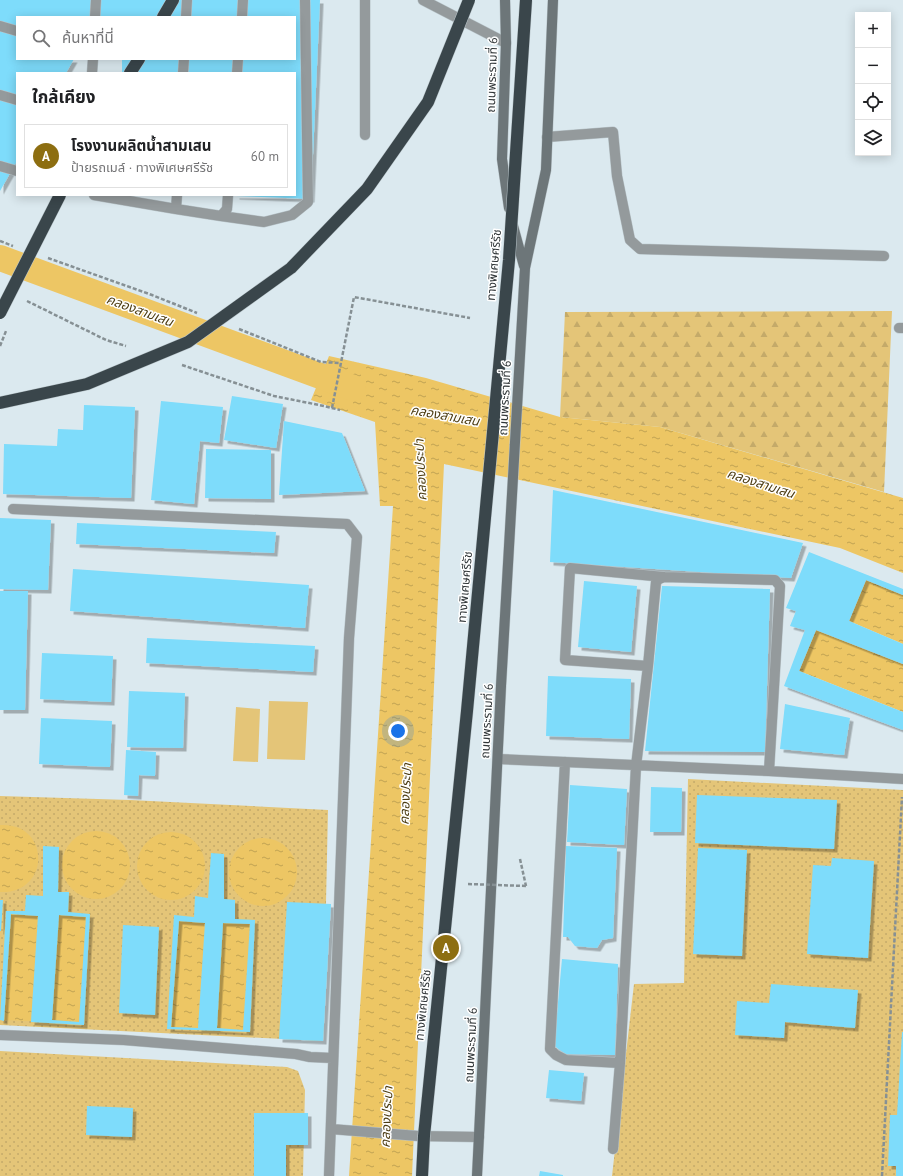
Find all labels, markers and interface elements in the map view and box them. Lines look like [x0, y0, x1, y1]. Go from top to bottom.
map controls [855, 12, 891, 156]
button: + [855, 12, 891, 48]
search box [16, 16, 296, 60]
icon: search [30, 27, 52, 49]
text: ค้นหาที่นี่ [62, 28, 114, 47]
street label: ถนนพระรามที่ 6 [482, 37, 500, 113]
button: − [855, 48, 891, 84]
button: locate [855, 84, 891, 120]
text: ใกล้เคียง [32, 86, 95, 108]
button: layers [855, 120, 891, 156]
text: โรงงานผลิตน้ำสามเสน [71, 136, 212, 155]
text: A [42, 148, 50, 165]
text: 60 m [251, 148, 279, 165]
text: ป้ายรถเมล์ · ทางพิเศษศรีรัช [71, 159, 213, 176]
street label: ทางพิเศษศรีรัช [483, 229, 504, 301]
water label: คลองสามเสน [104, 291, 176, 331]
street label: ถนนพระรามที่ 6 [494, 360, 514, 436]
water label: คลองสามเสน [409, 401, 482, 430]
water label: คลองประปา [410, 438, 431, 501]
water label: คลองสามเสน [725, 465, 798, 503]
street label: ทางพิเศษศรีรัช [454, 551, 475, 623]
street label: ถนนพระรามที่ 6 [476, 683, 496, 759]
your location [388, 721, 408, 741]
water label: คลองประปา [395, 762, 416, 825]
pin: A [433, 933, 459, 963]
street label: ทางพิเศษศรีรัช [411, 969, 434, 1041]
street label: ถนนพระรามที่ 6 [460, 1007, 480, 1083]
water label: คลองประปา [376, 1085, 397, 1148]

